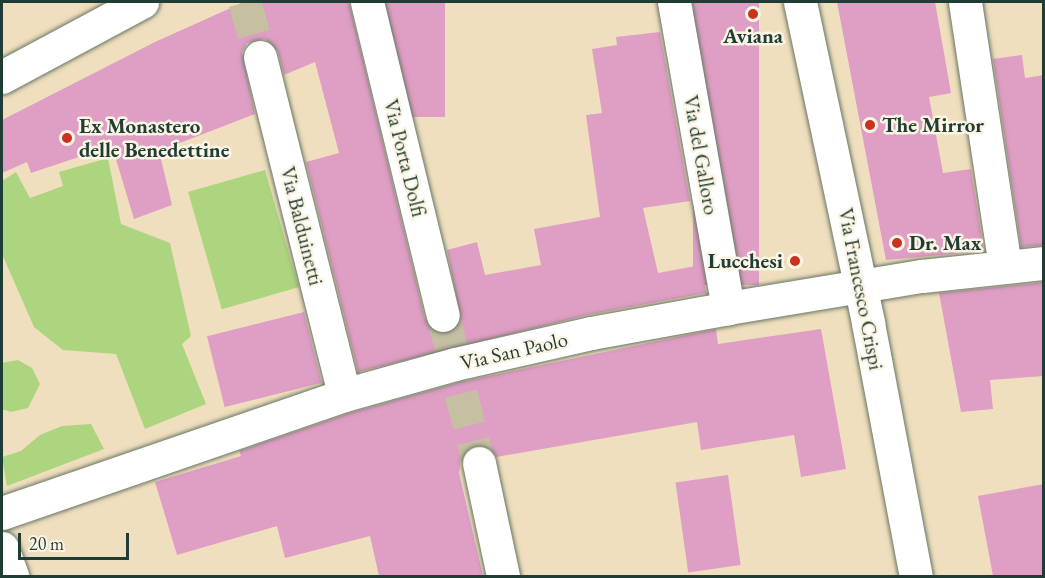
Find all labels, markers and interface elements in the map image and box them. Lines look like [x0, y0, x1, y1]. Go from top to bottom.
marker: Aviana [746, 7, 760, 21]
place label: Aviana [723, 23, 783, 49]
street label: Via del Galloro [678, 93, 724, 217]
street label: Via Porta Dolfi [378, 97, 432, 219]
place label: The Mirror [882, 112, 984, 138]
place label: Ex Monastero delle Benedettine [79, 113, 230, 163]
marker: The Mirror [863, 118, 877, 132]
marker: Ex Monastero delle Benedettine [60, 131, 74, 145]
street label: Via Balduinetti [275, 164, 329, 288]
street label: Via Francesco Crispi [833, 206, 889, 372]
place label: Dr. Max [909, 230, 981, 256]
marker: Dr. Max [890, 236, 904, 250]
place label: Lucchesi [708, 248, 783, 274]
marker: Lucchesi [788, 254, 802, 268]
street label: Via San Paolo [458, 326, 570, 376]
scale bar [21, 521, 132, 559]
text: 20 m [29, 532, 64, 555]

